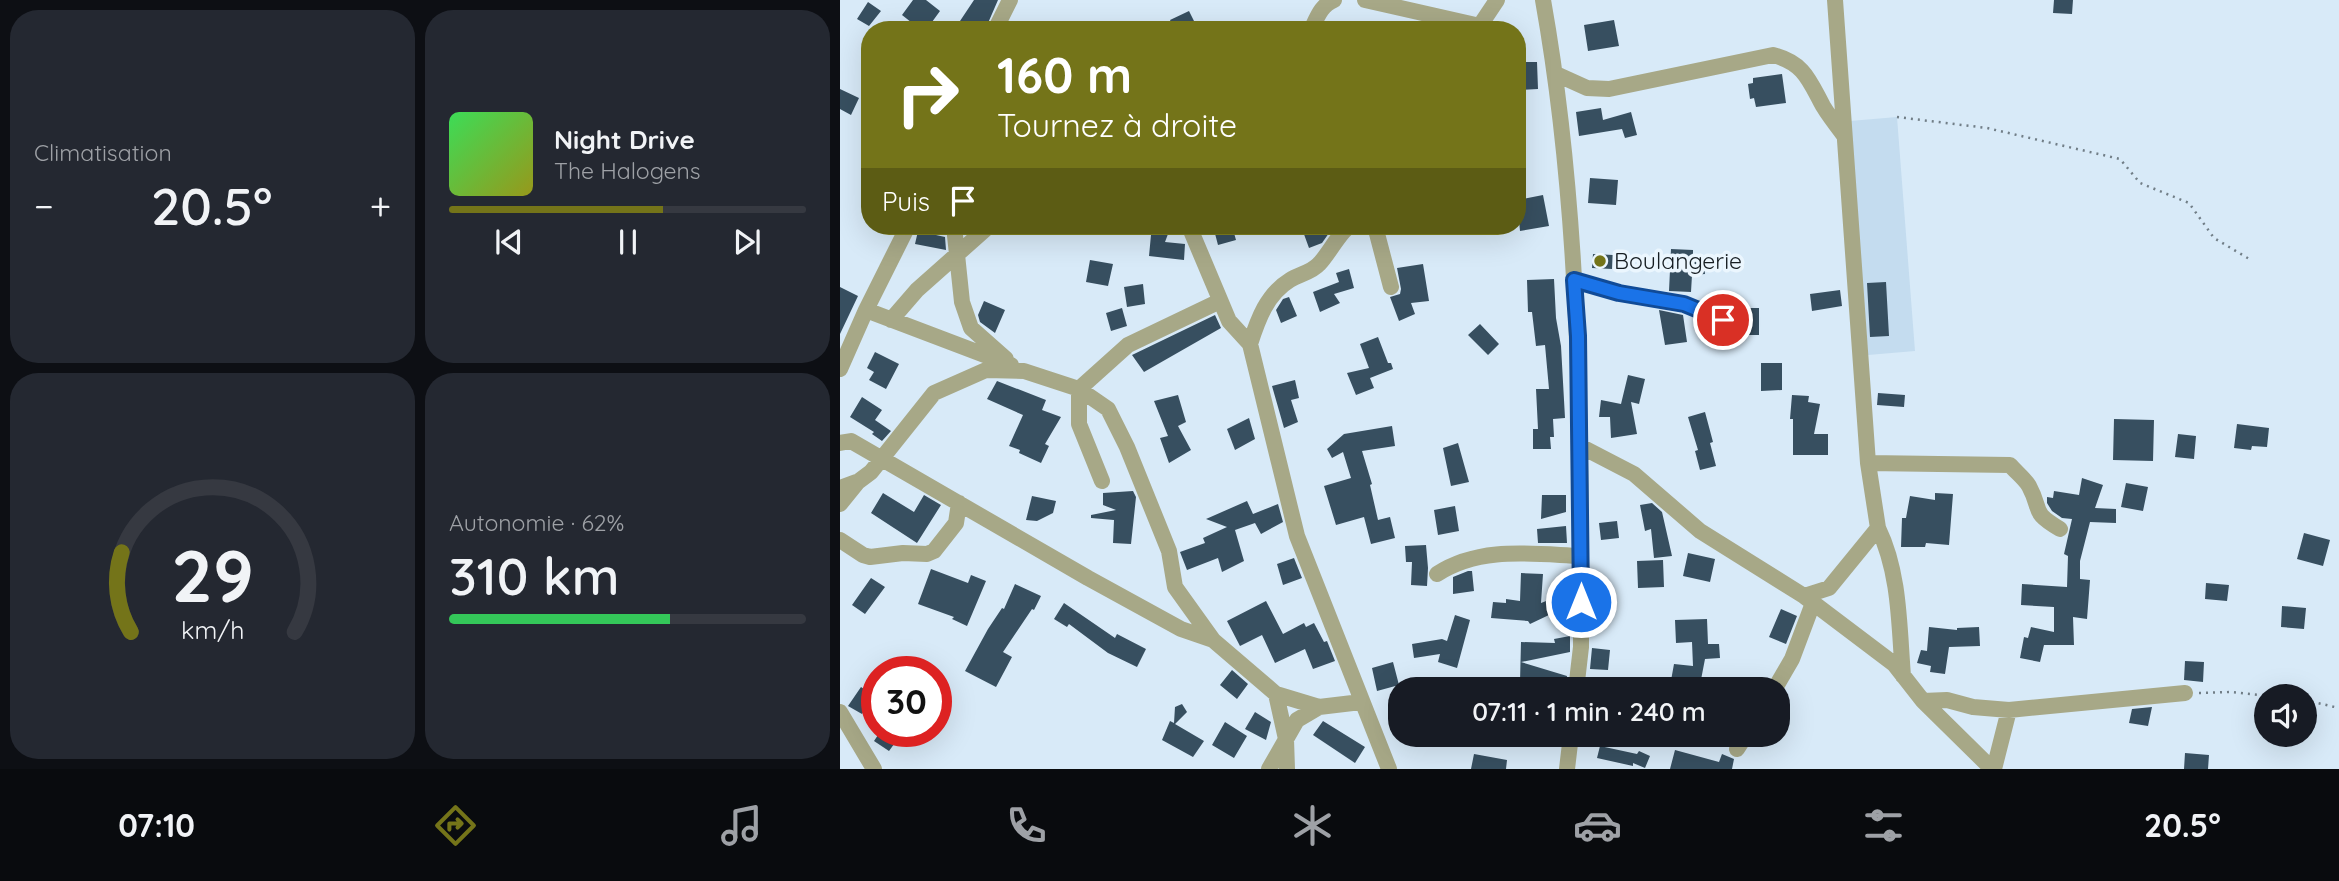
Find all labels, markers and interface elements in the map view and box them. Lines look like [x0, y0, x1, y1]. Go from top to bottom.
text: 160 m [997, 44, 1132, 105]
icon: right [882, 49, 973, 140]
text: Tournez à droite [997, 105, 1237, 145]
text: Night Drive [554, 123, 695, 156]
text: Climatisation [34, 138, 172, 167]
text: The Halogens [554, 156, 701, 185]
text: 20.5° [151, 173, 272, 238]
text: − [34, 182, 54, 230]
text: + [370, 182, 391, 230]
icon: arrive [944, 182, 982, 220]
text: Puis [882, 185, 930, 218]
icon: previous [490, 223, 528, 261]
icon: pause [609, 223, 647, 261]
icon: next [728, 223, 766, 261]
place label: Boulangerie [1614, 246, 1742, 275]
marker: Boulangerie [1592, 253, 1608, 269]
pin [1693, 290, 1753, 350]
icon: arrive [1704, 301, 1742, 339]
text: Autonomie · 62% [449, 508, 624, 537]
text: 29 [171, 529, 254, 620]
text: 310 km [449, 543, 620, 608]
position arrow [1544, 565, 1618, 639]
text: km/h [181, 614, 244, 645]
speed limit sign: 30 [861, 656, 952, 747]
map controls [2254, 684, 2317, 747]
button: sound [2254, 684, 2317, 747]
text: 07:11 · 1 min · 240 m [1472, 695, 1706, 728]
icon: directions [431, 801, 480, 850]
icon: music [717, 801, 766, 850]
icon: phone [1002, 801, 1051, 850]
icon: climate [1288, 801, 1337, 850]
icon: car [1573, 801, 1622, 850]
icon: filters [1859, 801, 1908, 850]
text: 07:10 [118, 805, 195, 845]
text: 20.5° [2144, 805, 2221, 845]

